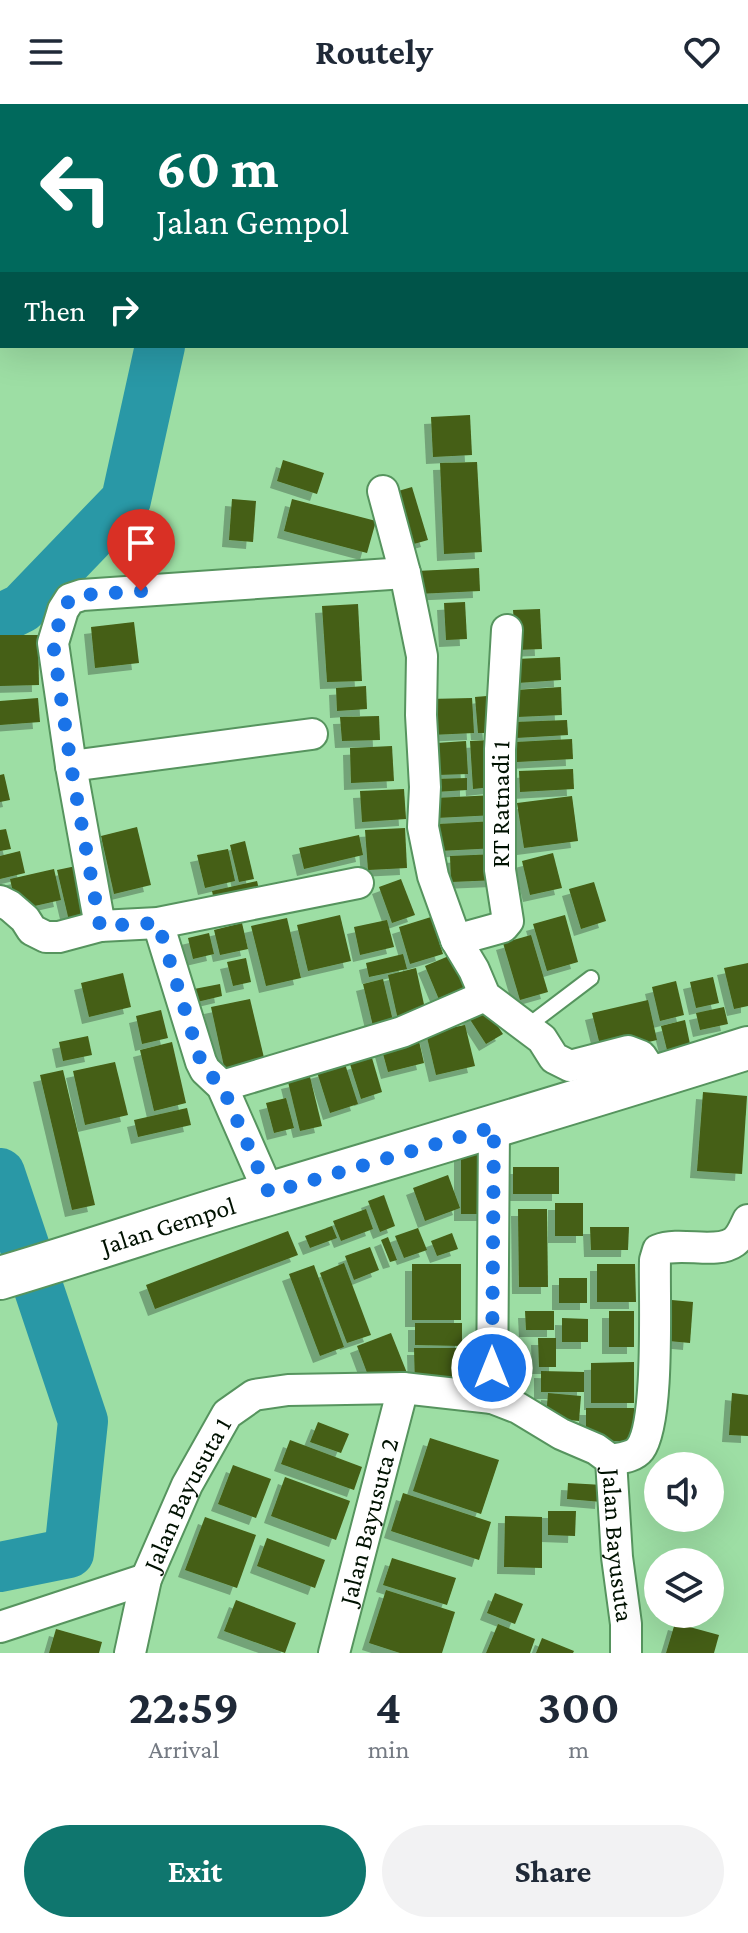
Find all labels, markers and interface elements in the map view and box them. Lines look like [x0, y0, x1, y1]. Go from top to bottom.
icon: menu [24, 30, 68, 74]
icon: heart [680, 30, 724, 74]
text: Routely [315, 32, 433, 72]
icon: left [24, 136, 128, 240]
text: 60 m [156, 137, 279, 199]
text: Jalan Gempol [156, 202, 349, 242]
icon: right [102, 288, 146, 332]
text: Then [24, 294, 86, 327]
pin [107, 509, 175, 591]
icon: arrive [119, 521, 163, 565]
street label: RT Ratnadi 1 [486, 739, 515, 868]
street label: Jalan Gempol [95, 1190, 239, 1261]
position arrow [450, 1326, 534, 1410]
street label: Jalan Bayusuta 1 [136, 1412, 237, 1577]
street label: Jalan Bayusuta 2 [332, 1435, 404, 1610]
map controls [644, 1452, 724, 1628]
button: sound [644, 1452, 724, 1532]
street label: Jalan Bayusuta [597, 1466, 640, 1624]
button: layers [644, 1548, 724, 1628]
text: 22:59 [128, 1680, 239, 1733]
text: 4 [376, 1680, 401, 1733]
text: 300 [538, 1680, 620, 1733]
text: Arrival [148, 1735, 219, 1764]
text: min [368, 1735, 409, 1764]
text: m [568, 1735, 589, 1764]
button: Exit [24, 1825, 366, 1917]
button: Share [382, 1825, 724, 1917]

